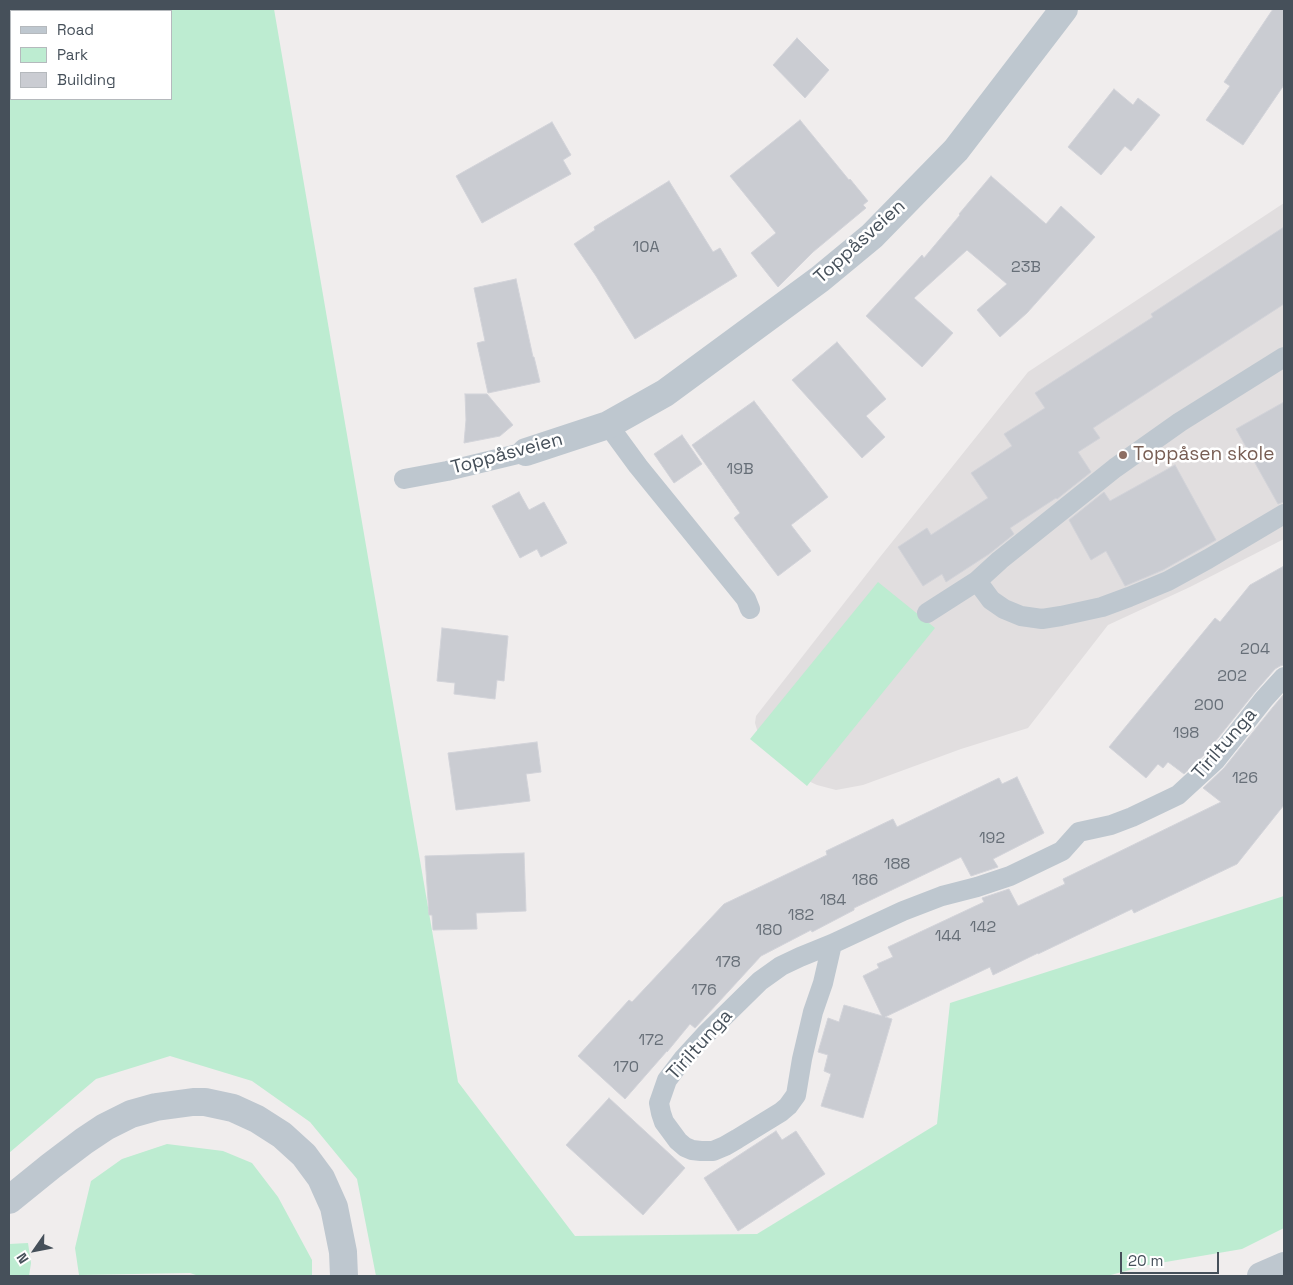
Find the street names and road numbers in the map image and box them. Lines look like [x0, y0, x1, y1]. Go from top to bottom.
street label: Toppåsveien [810, 195, 910, 289]
street label: Toppåsveien [449, 428, 565, 480]
street label: Tiriltunga [1188, 704, 1262, 784]
street label: Tiriltunga [662, 1005, 738, 1085]

